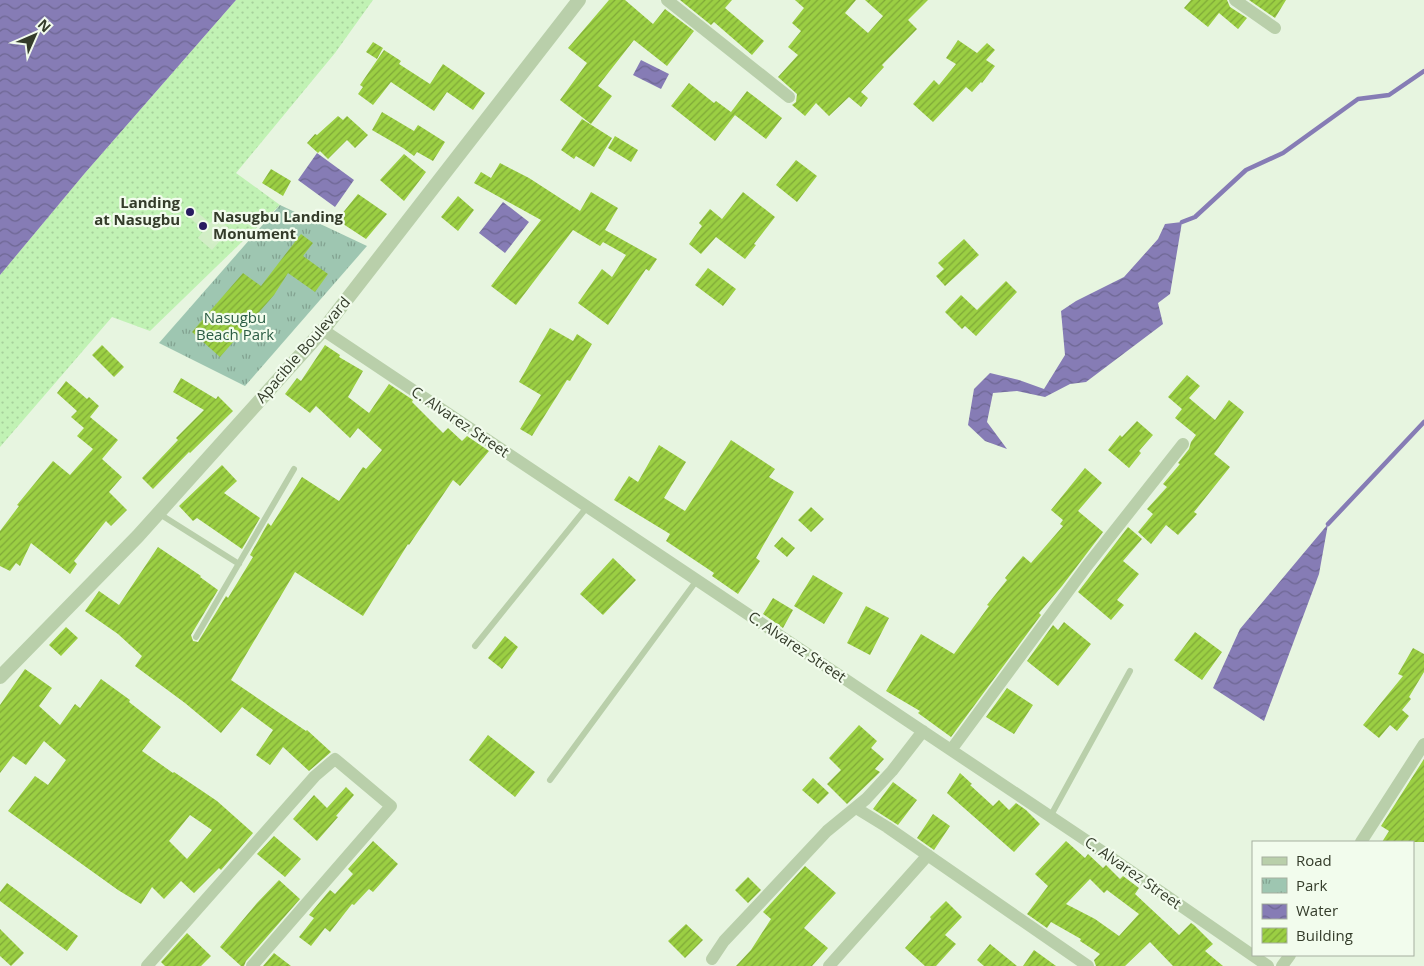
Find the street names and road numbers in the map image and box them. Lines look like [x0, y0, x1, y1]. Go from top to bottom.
street label: Apacible Boulevard [251, 292, 354, 407]
street label: C. Alvarez Street [408, 381, 513, 461]
street label: C. Alvarez Street [745, 606, 850, 686]
street label: C. Alvarez Street [1081, 831, 1186, 913]

